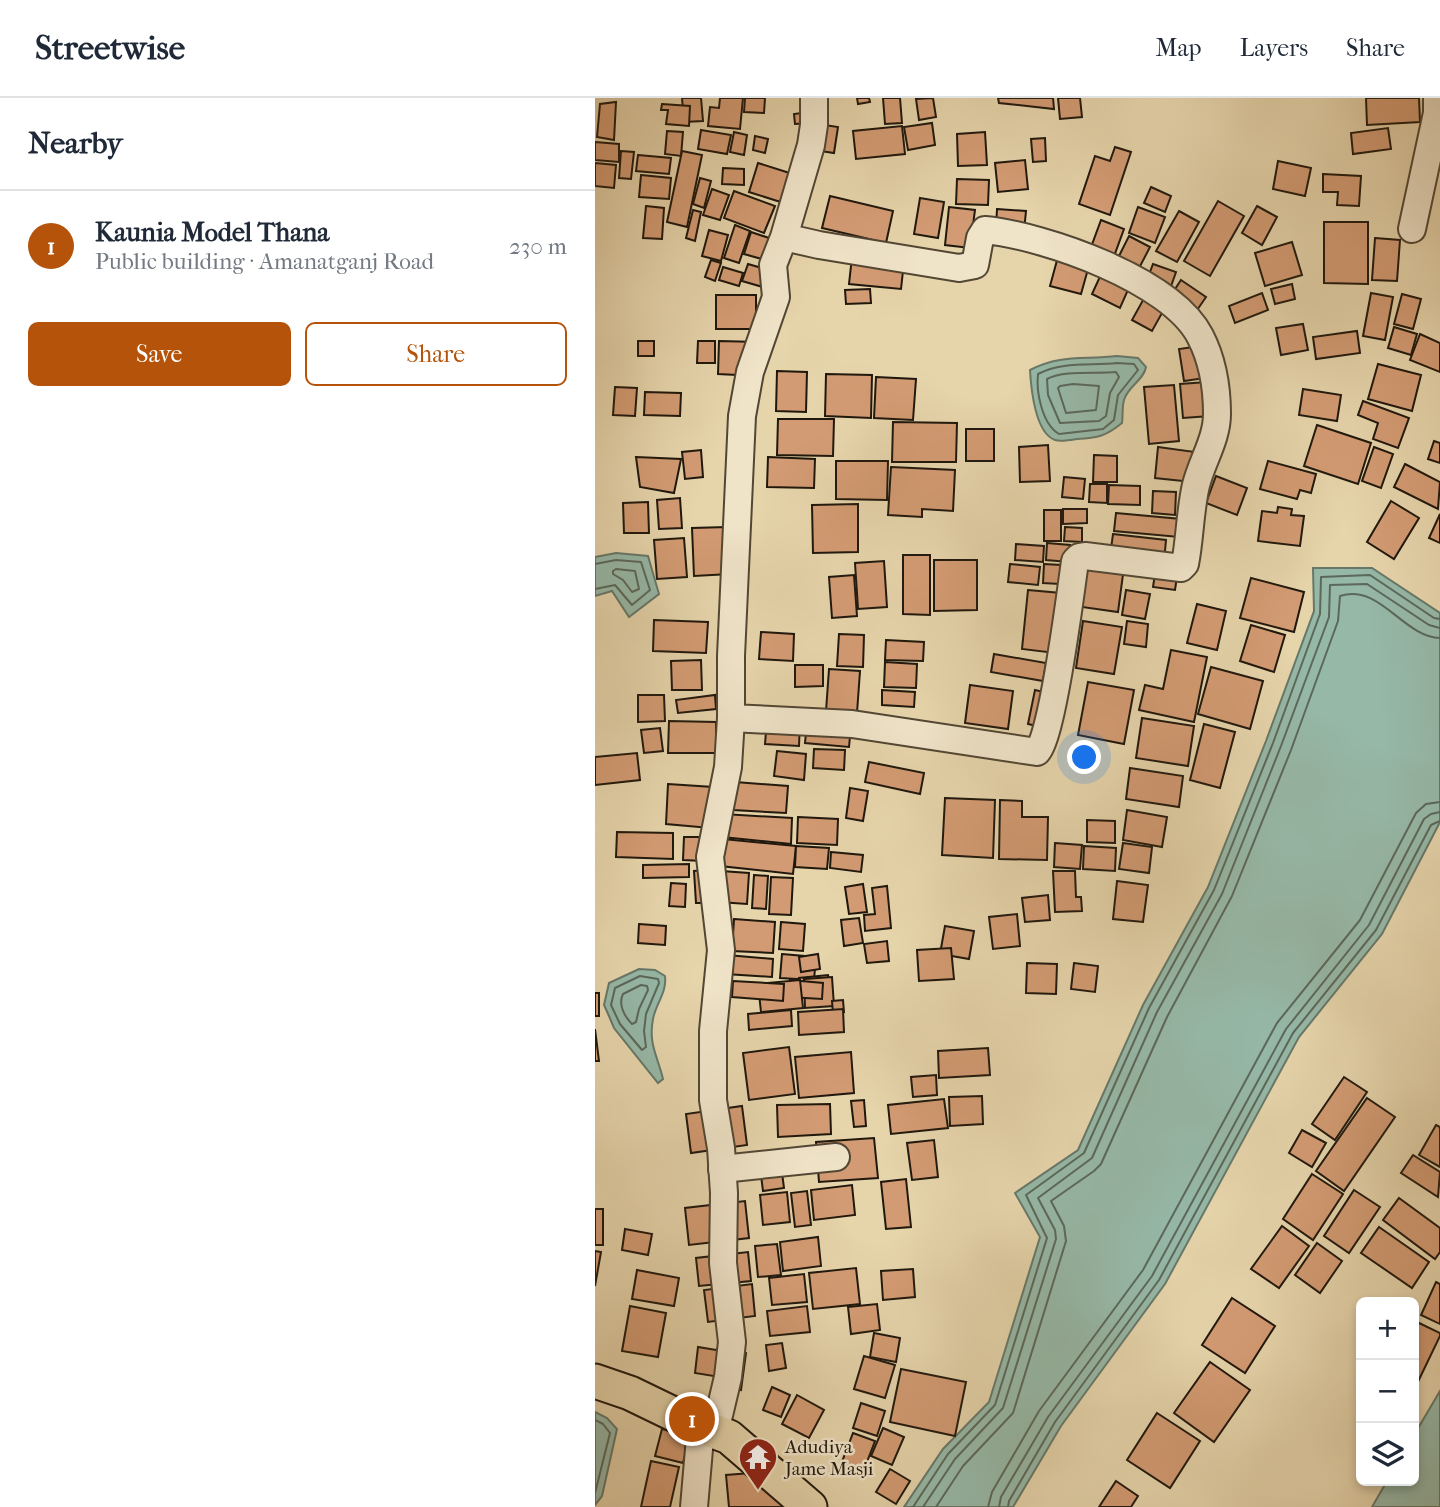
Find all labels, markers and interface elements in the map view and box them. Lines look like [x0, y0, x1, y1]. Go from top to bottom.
text: Streetwise [35, 29, 185, 68]
text: Map [1156, 34, 1202, 62]
text: Layers [1240, 34, 1308, 62]
text: Share [1346, 34, 1405, 62]
text: Nearby [28, 126, 123, 161]
text: Kaunia Model Thana [95, 217, 329, 248]
text: 1 [47, 233, 55, 260]
text: 230 m [509, 233, 567, 260]
text: Public building · Amanatganj Road [95, 248, 434, 275]
button: Save [28, 322, 291, 386]
button: Share [305, 322, 567, 386]
your location [1067, 740, 1101, 774]
map controls [1356, 1297, 1419, 1486]
button: + [1356, 1297, 1419, 1360]
button: − [1356, 1360, 1419, 1423]
pin: 1 [669, 1393, 715, 1445]
button: layers [1356, 1423, 1419, 1486]
temple icon: Adudiya Jame Masji [737, 1436, 779, 1491]
place label: Adudiya Jame Masji [783, 1436, 874, 1480]

